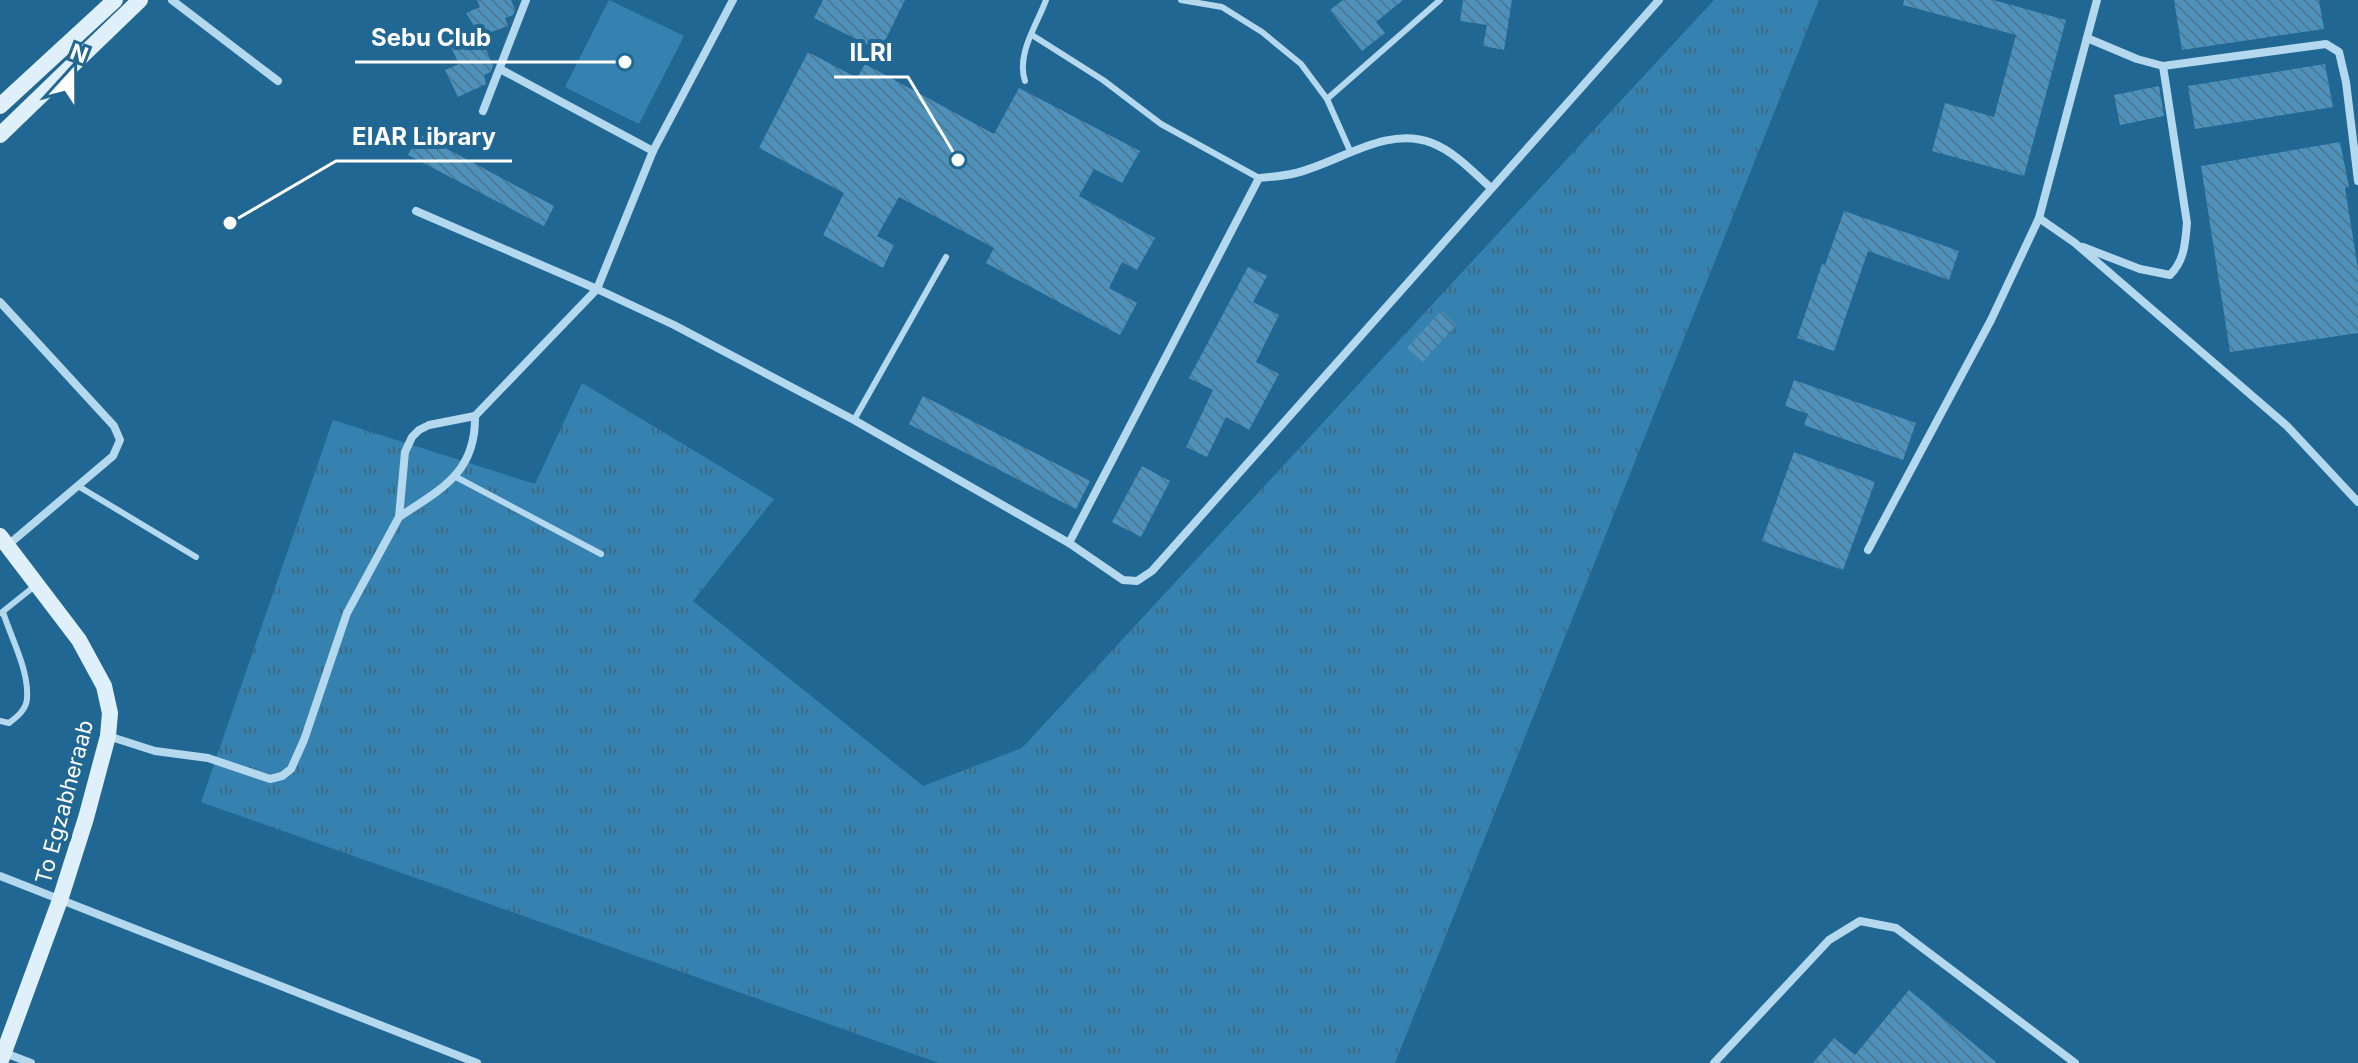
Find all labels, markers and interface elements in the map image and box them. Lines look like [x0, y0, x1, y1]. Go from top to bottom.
callout: Sebu Club [355, 14, 507, 62]
text: Sebu Club [371, 23, 491, 52]
callout: ILRI [834, 29, 908, 77]
north arrow [32, 32, 112, 112]
text: N [67, 38, 92, 68]
text: ILRI [850, 38, 892, 67]
callout: EIAR Library [336, 113, 512, 161]
text: EIAR Library [352, 122, 496, 151]
street label: To Egzabheraab [30, 717, 98, 887]

